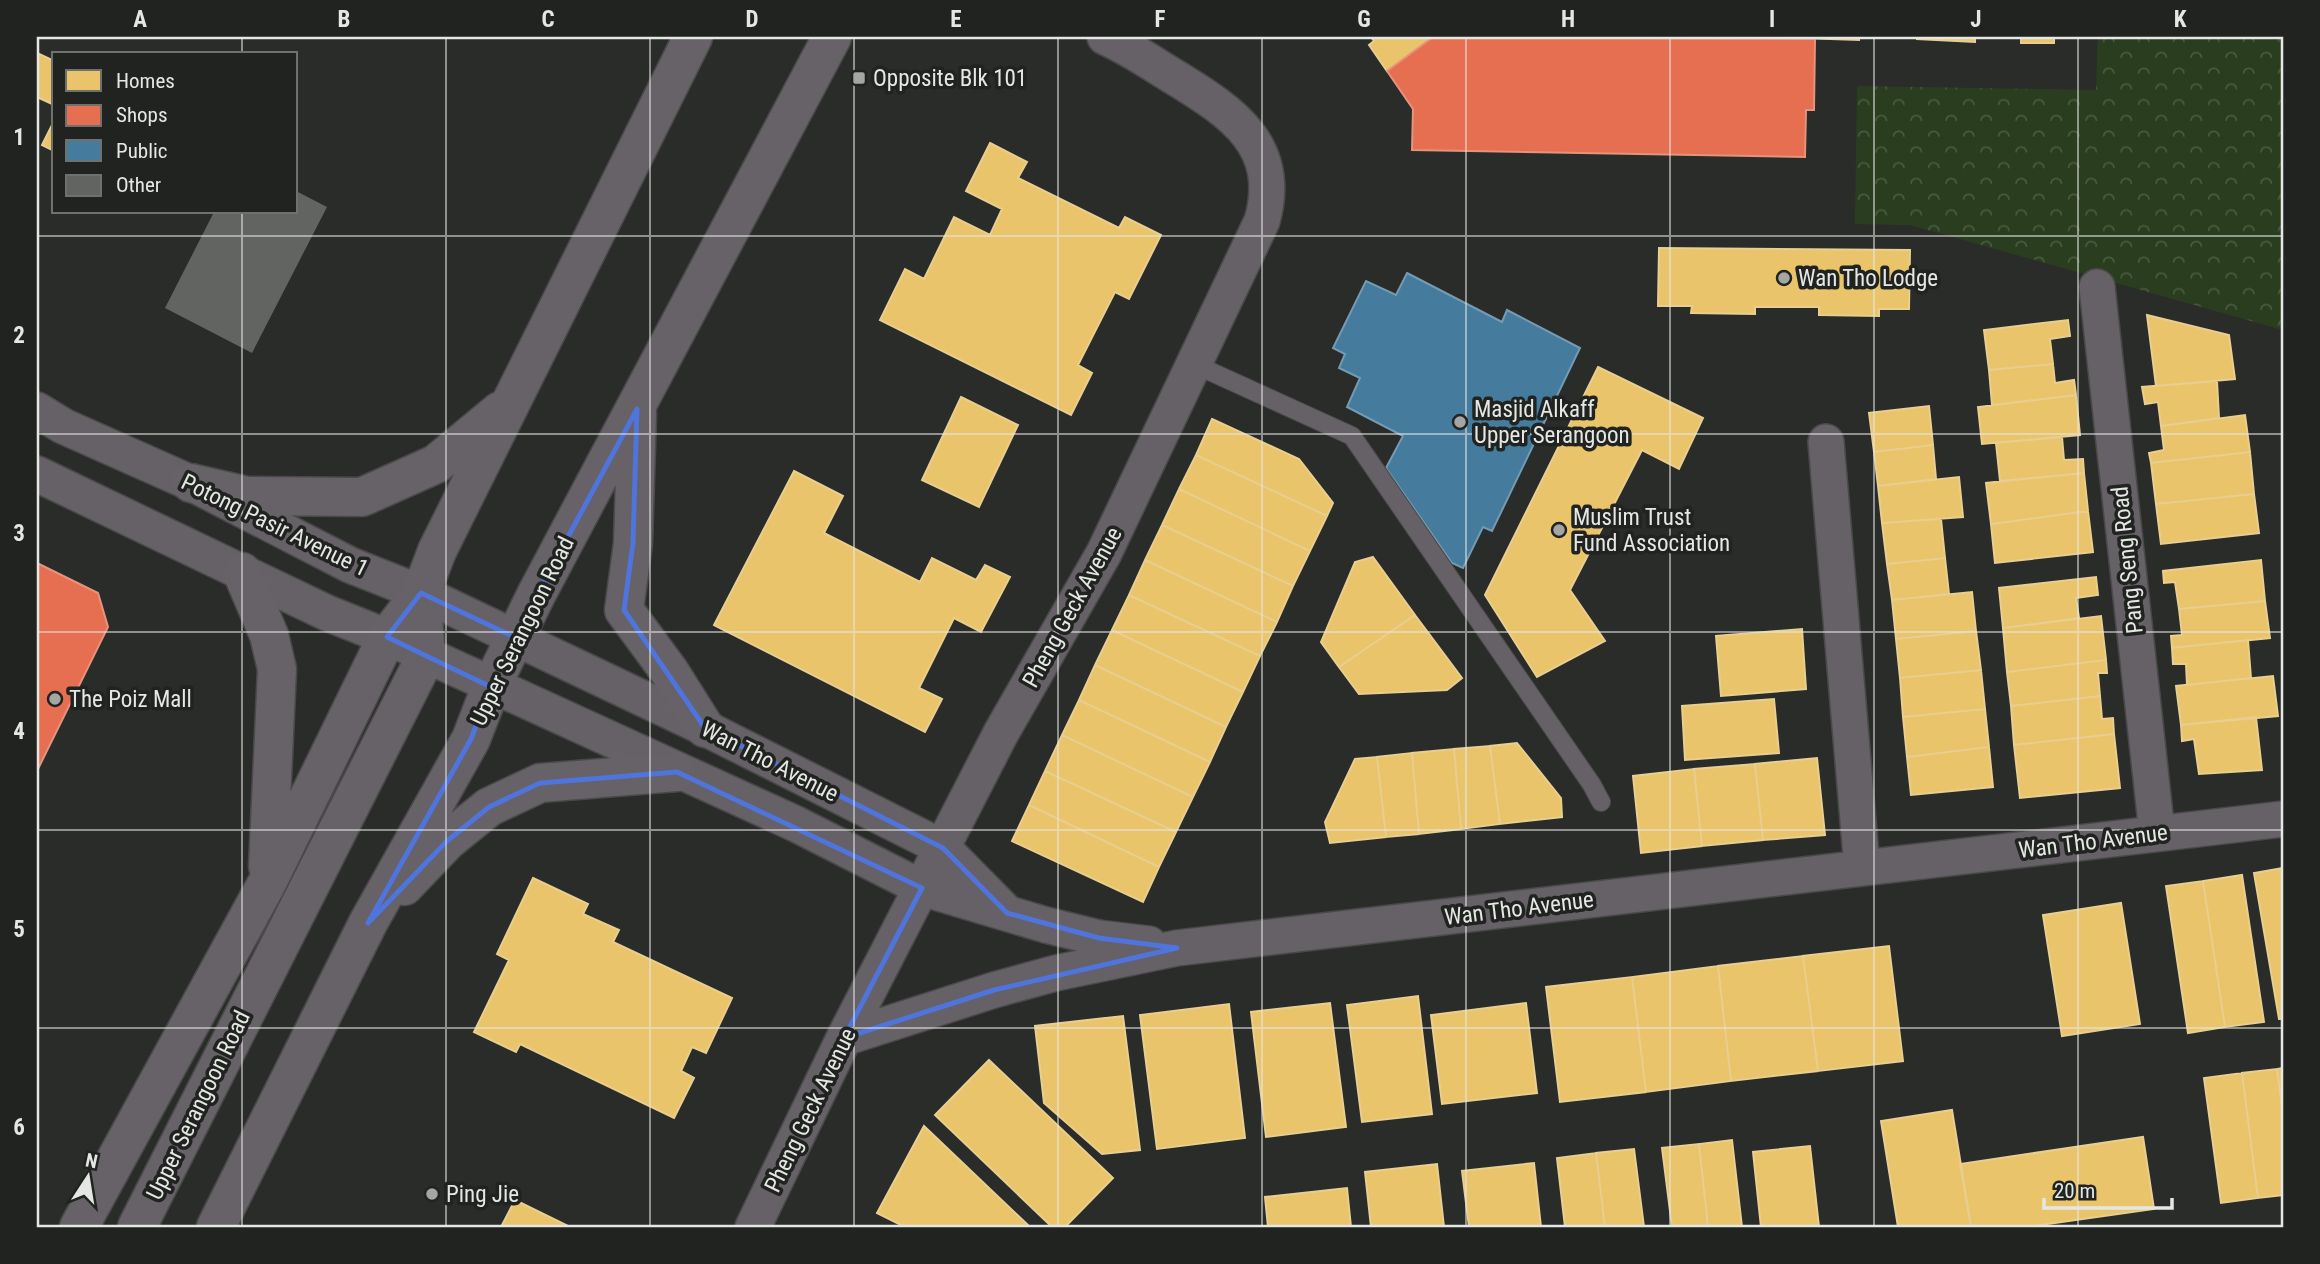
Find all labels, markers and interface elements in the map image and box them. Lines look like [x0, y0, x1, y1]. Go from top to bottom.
text: A [133, 6, 147, 33]
text: B [338, 6, 350, 33]
text: C [541, 6, 555, 33]
text: D [746, 6, 759, 33]
text: E [950, 6, 962, 33]
text: F [1155, 6, 1166, 33]
text: G [1357, 6, 1371, 33]
text: H [1561, 6, 1575, 33]
text: I [1769, 6, 1775, 33]
text: J [1970, 6, 1982, 33]
text: K [2174, 6, 2187, 33]
legend [52, 52, 298, 214]
place label: Opposite Blk 101 [873, 65, 1027, 92]
text: Homes [116, 69, 175, 93]
marker: Opposite Blk 101 [851, 70, 867, 86]
text: Shops [116, 103, 168, 127]
text: 1 [13, 124, 25, 151]
text: Public [116, 139, 168, 163]
text: Other [116, 173, 161, 197]
place label: Wan Tho Lodge [1798, 265, 1938, 292]
marker: Wan Tho Lodge [1776, 270, 1792, 286]
text: 2 [13, 322, 25, 349]
place label: Masjid Alkaff Upper Serangoon [1474, 396, 1630, 449]
marker: Masjid Alkaff Upper Serangoon [1452, 414, 1468, 430]
street label: Potong Pasir Avenue 1 [177, 468, 373, 582]
street label: Pang Seng Road [2106, 485, 2149, 635]
place label: Muslim Trust Fund Association [1573, 504, 1730, 557]
text: 3 [13, 520, 25, 547]
street label: Pheng Geck Avenue [1017, 522, 1128, 692]
marker: Muslim Trust Fund Association [1551, 522, 1567, 538]
street label: Upper Serangoon Road [465, 532, 580, 730]
place label: The Poiz Mall [69, 686, 192, 713]
marker: The Poiz Mall [47, 691, 63, 707]
street label: Wan Tho Avenue [697, 715, 843, 808]
text: 4 [13, 718, 25, 745]
street label: Wan Tho Avenue [2017, 819, 2169, 864]
street label: Wan Tho Avenue [1443, 886, 1595, 931]
text: 5 [13, 916, 25, 943]
street label: Upper Serangoon Road [141, 1006, 256, 1204]
street label: Pheng Geck Avenue [759, 1024, 862, 1197]
text: 6 [13, 1114, 25, 1141]
north arrow [52, 1142, 122, 1212]
text: N [83, 1148, 100, 1173]
scale bar [2044, 1166, 2171, 1210]
text: 20 m [2054, 1179, 2095, 1203]
place label: Ping Jie [446, 1181, 519, 1208]
marker: Ping Jie [424, 1186, 440, 1202]

